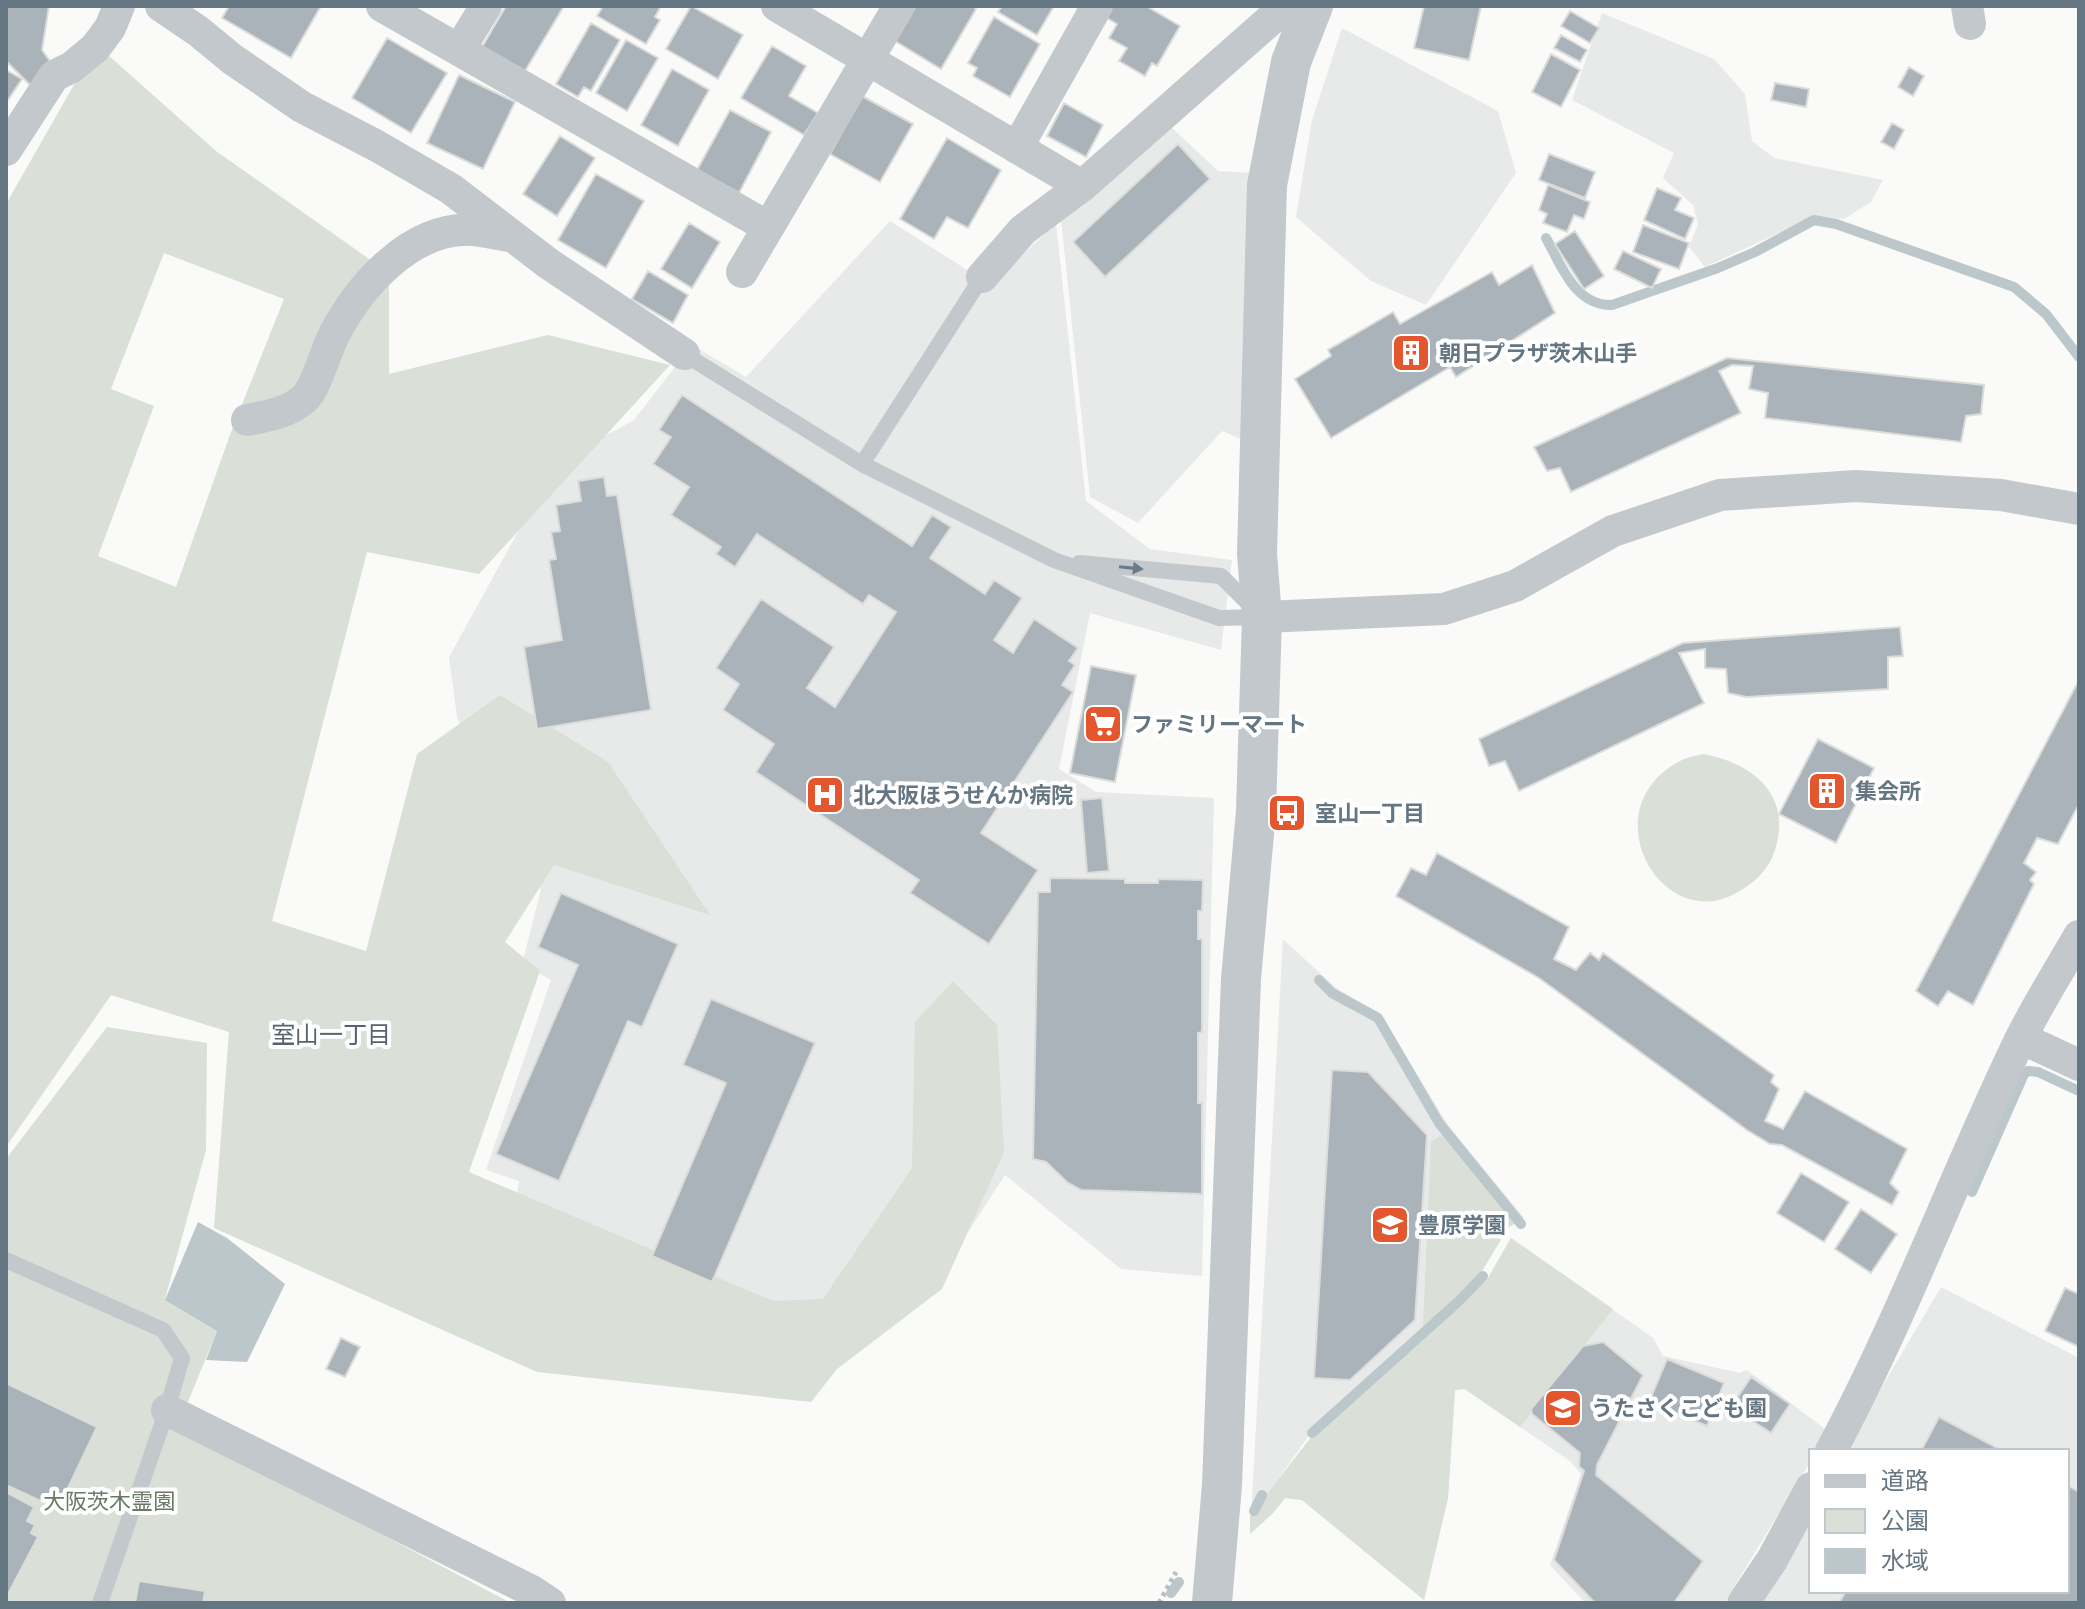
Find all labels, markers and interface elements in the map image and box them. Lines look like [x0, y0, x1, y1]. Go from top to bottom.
building icon: 朝日プラザ茨木山手 [1390, 332, 1432, 374]
place label: 朝日プラザ茨木山手 [1439, 340, 1637, 366]
one-way arrow [1119, 561, 1144, 574]
supermarket icon: ファミリーマート [1082, 703, 1124, 745]
place label: ファミリーマート [1131, 711, 1307, 737]
building icon: 集会所 [1806, 770, 1848, 812]
hospital icon: 北大阪ほうせんか病院 [804, 774, 846, 816]
place label: 集会所 [1855, 778, 1921, 804]
place label: 北大阪ほうせんか病院 [853, 782, 1073, 808]
bus stop icon: 室山一丁目 [1266, 792, 1308, 834]
place label: 室山一丁目 [1315, 800, 1425, 826]
district label: 室山一丁目 [271, 1020, 391, 1049]
school or university icon: 豊原学園 [1369, 1204, 1411, 1246]
place label: 豊原学園 [1418, 1212, 1506, 1238]
school or university icon: うたさくこども園 [1542, 1387, 1584, 1429]
place label: うたさくこども園 [1591, 1395, 1767, 1421]
legend [1809, 1449, 2069, 1593]
text: 道路 [1881, 1466, 1929, 1495]
park label: 大阪茨木霊園 [43, 1488, 175, 1514]
text: 公園 [1881, 1506, 1929, 1535]
text: 水域 [1881, 1546, 1929, 1575]

